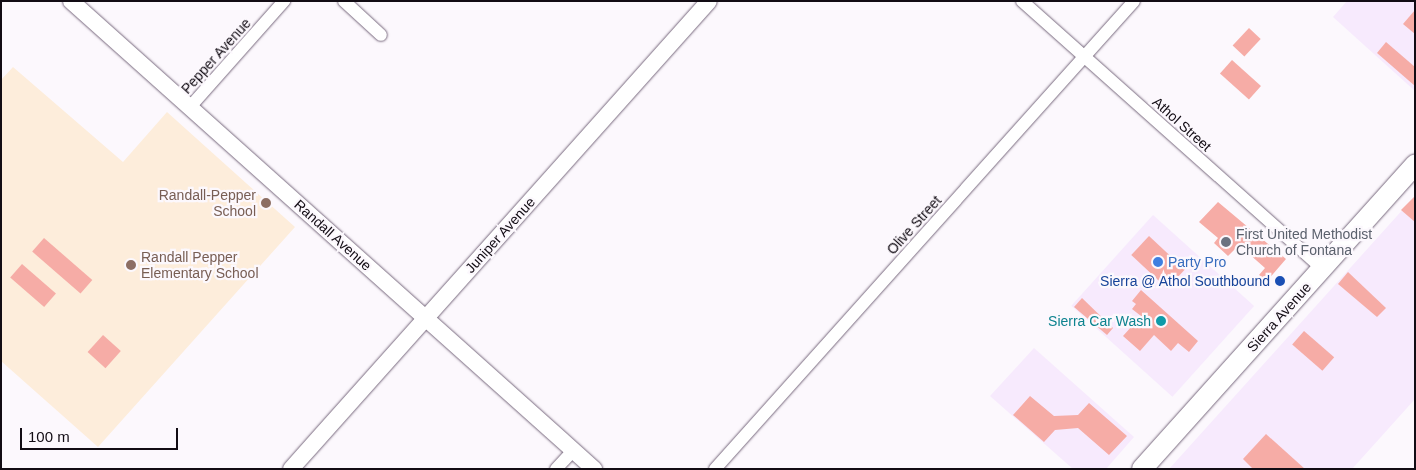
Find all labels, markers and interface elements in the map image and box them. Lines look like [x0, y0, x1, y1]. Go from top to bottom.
street label: Pepper Avenue [178, 15, 254, 97]
street label: Athol Street [1149, 93, 1215, 155]
place label: Randall-Pepper School [159, 187, 256, 220]
street label: Olive Street [883, 192, 945, 258]
street label: Juniper Avenue [461, 193, 539, 277]
street label: Randall Avenue [291, 196, 375, 274]
marker: Randall-Pepper School [260, 197, 272, 209]
place label: First United Methodist Church of Fontana [1236, 226, 1372, 258]
marker: First United Methodist Church of Fontana [1220, 236, 1232, 248]
place label: Randall Pepper Elementary School [141, 249, 259, 282]
place label: Party Pro [1168, 254, 1226, 270]
marker: Party Pro [1152, 256, 1164, 268]
marker: Randall Pepper Elementary School [125, 259, 137, 271]
place label: Sierra @ Athol Southbound [1099, 273, 1270, 289]
marker: Sierra @ Athol Southbound [1274, 275, 1286, 287]
street label: Sierra Avenue [1243, 279, 1315, 355]
place label: Sierra Car Wash [1048, 313, 1151, 329]
marker: Sierra Car Wash [1155, 315, 1167, 327]
scale bar [22, 418, 180, 450]
text: 100 m [28, 428, 70, 445]

